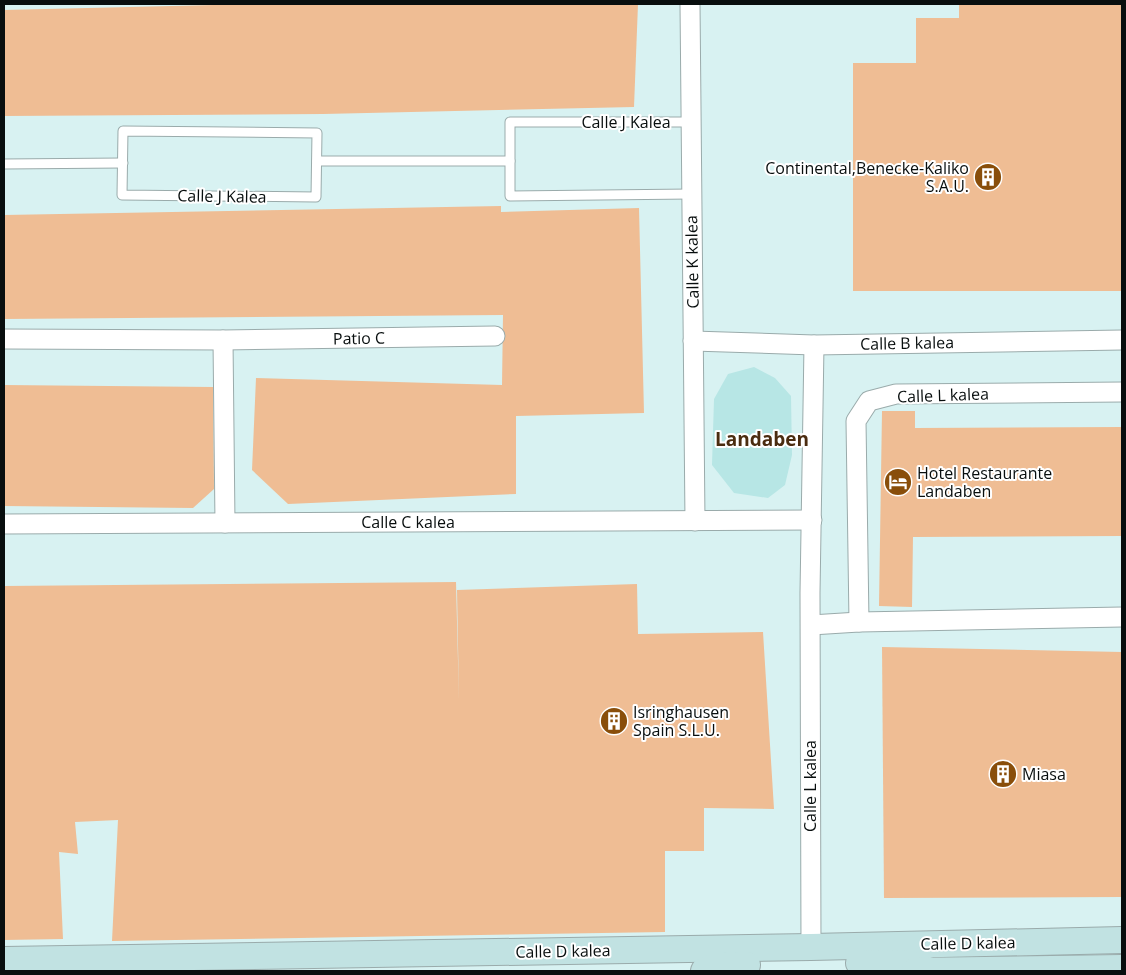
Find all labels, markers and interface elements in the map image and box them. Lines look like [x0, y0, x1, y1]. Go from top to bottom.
street label: Calle J Kalea [581, 111, 671, 133]
place label: Continental,Benecke-Kaliko S.A.U. [765, 157, 969, 197]
building icon: Continental,Benecke-Kaliko S.A.U. [973, 162, 1003, 192]
street label: Calle J Kalea [177, 184, 267, 208]
street label: Calle K kalea [680, 215, 704, 309]
street label: Patio C [333, 327, 385, 349]
street label: Calle B kalea [860, 331, 954, 355]
street label: Calle L kalea [897, 382, 989, 408]
district label: Landaben [715, 426, 809, 452]
place label: Hotel Restaurante Landaben [917, 462, 1052, 502]
hotel icon: Hotel Restaurante Landaben [883, 467, 913, 497]
street label: Calle C kalea [361, 511, 455, 533]
place label: Isringhausen Spain S.L.U. [633, 701, 729, 741]
building icon: Isringhausen Spain S.L.U. [599, 706, 629, 736]
street label: Calle L kalea [799, 740, 821, 832]
building icon: Miasa [988, 759, 1018, 789]
place label: Miasa [1022, 763, 1066, 785]
street label: Calle D kalea [920, 931, 1016, 955]
street label: Calle D kalea [515, 939, 611, 963]

